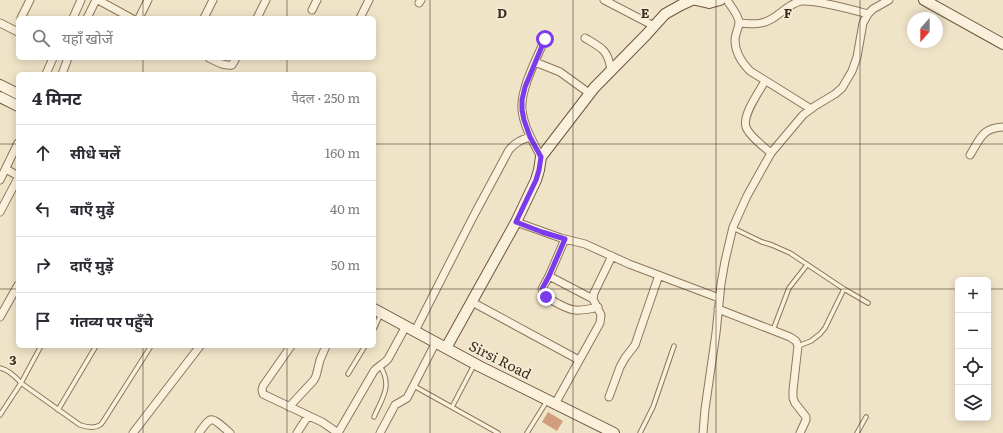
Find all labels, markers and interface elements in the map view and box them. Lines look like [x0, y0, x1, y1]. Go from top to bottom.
text: D [497, 3, 507, 22]
text: E [641, 3, 650, 22]
text: F [784, 3, 792, 22]
north arrow [907, 12, 943, 48]
search box [16, 16, 376, 60]
text: यहाँ खोजें [62, 26, 113, 49]
icon: search [30, 27, 52, 49]
route start [536, 30, 554, 48]
text: 4 मिनट [32, 85, 81, 110]
text: पैदल · 250 m [291, 88, 360, 107]
text: सीधे चलें [70, 141, 120, 164]
icon: ahead [32, 142, 54, 164]
text: 160 m [325, 143, 360, 162]
text: बाएँ मुड़ें [70, 197, 114, 220]
icon: left [32, 198, 54, 220]
text: 40 m [330, 199, 360, 218]
text: दाएँ मुड़ें [70, 253, 113, 276]
icon: right [32, 254, 54, 276]
text: 50 m [331, 255, 360, 274]
map controls [955, 277, 991, 421]
button: + [955, 277, 991, 313]
route end [537, 288, 555, 306]
text: गंतव्य पर पहुँचे [70, 309, 153, 332]
icon: arrive [32, 310, 54, 332]
button: − [955, 313, 991, 349]
street label: Sirsi Road [466, 335, 535, 384]
button: locate [955, 349, 991, 385]
text: 3 [9, 350, 17, 369]
button: layers [955, 385, 991, 421]

